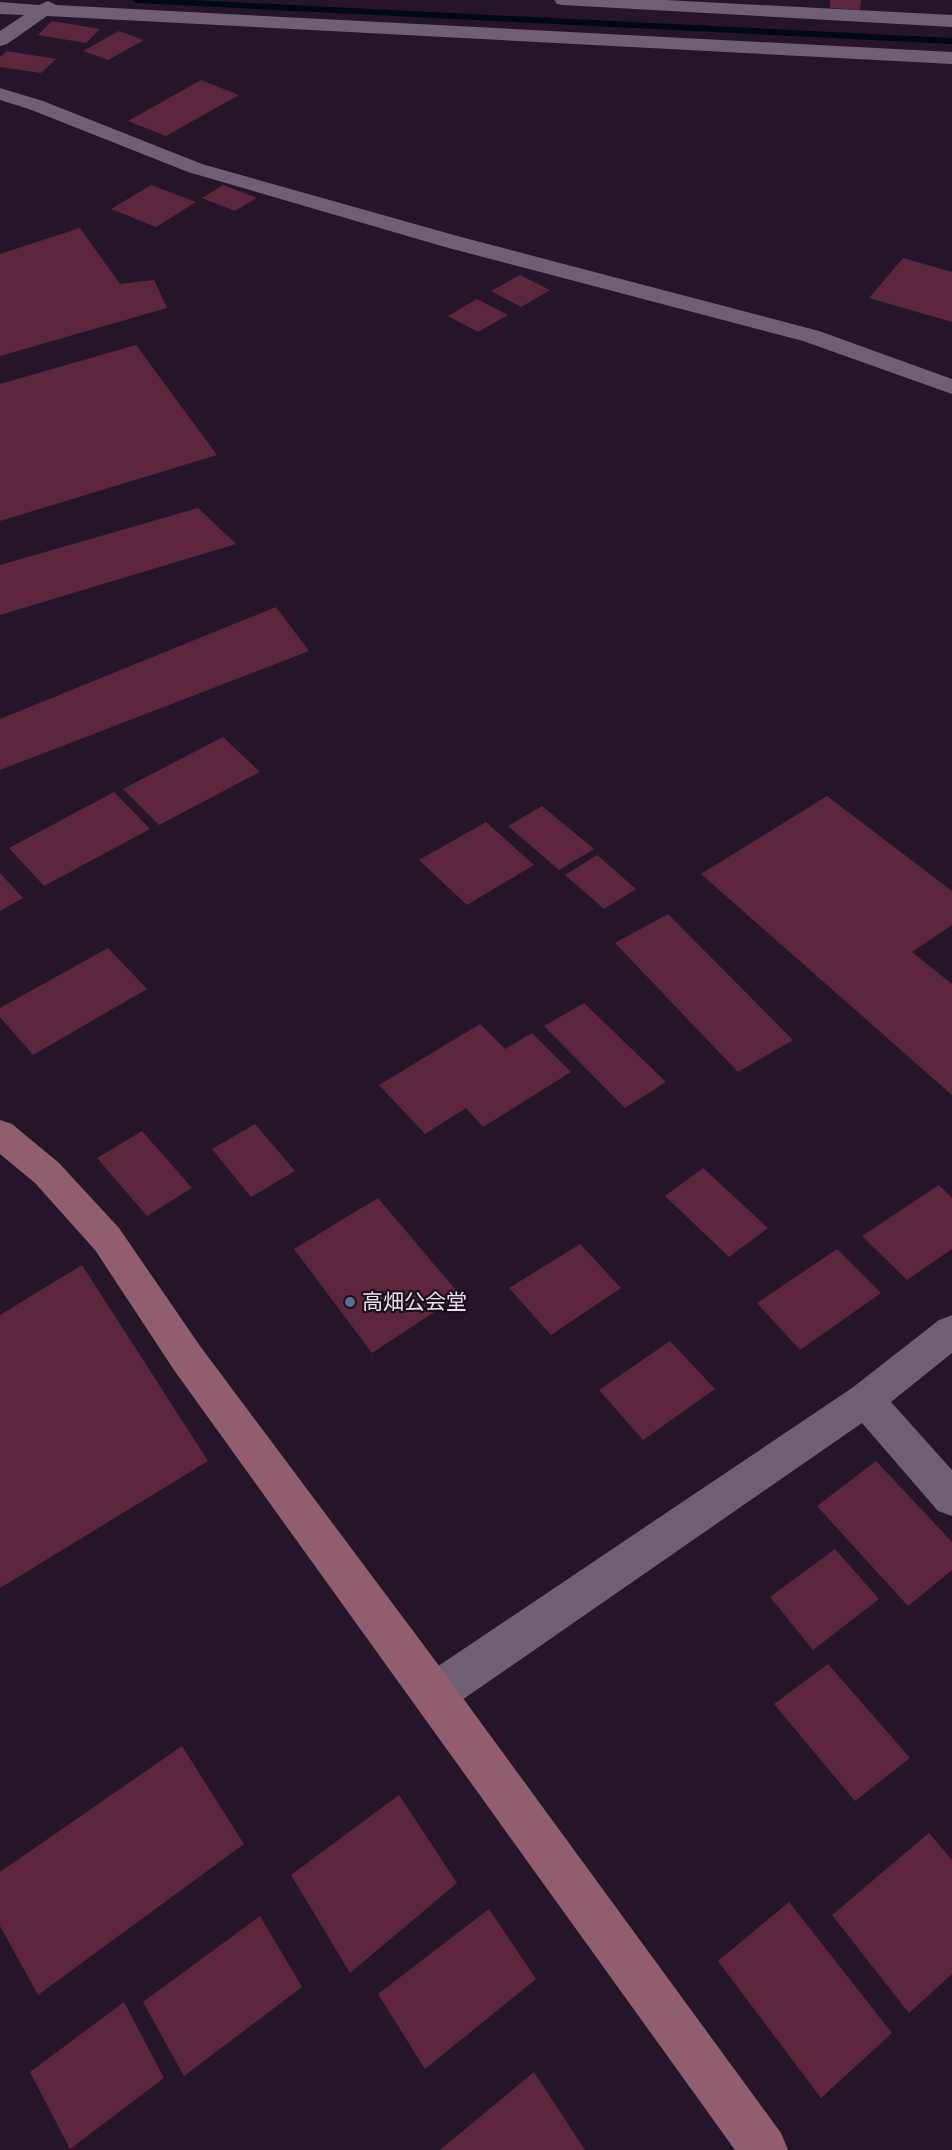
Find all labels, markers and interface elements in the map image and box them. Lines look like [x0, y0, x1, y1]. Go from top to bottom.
place label: 高畑公会堂 [362, 1289, 467, 1315]
marker: 高畑公会堂 [343, 1295, 357, 1309]

